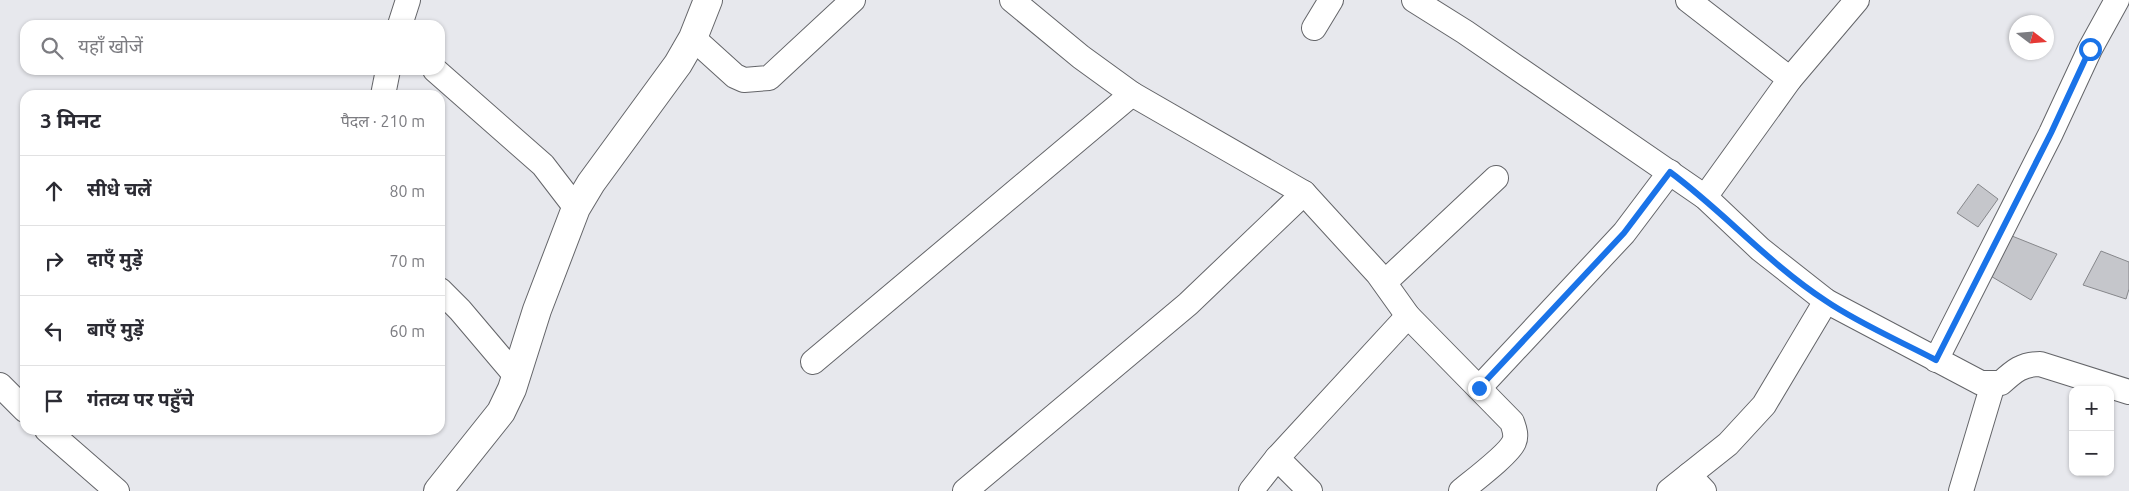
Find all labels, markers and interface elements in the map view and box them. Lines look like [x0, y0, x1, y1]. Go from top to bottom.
north arrow [2009, 15, 2054, 60]
search box [20, 20, 445, 75]
icon: search [38, 34, 66, 62]
text: यहाँ खोजें [78, 35, 143, 57]
route start [2079, 38, 2102, 61]
text: 3 मिनट [40, 108, 101, 132]
text: पैदल · 210 m [341, 112, 425, 130]
icon: ahead [40, 177, 68, 205]
text: सीधे चलें [87, 178, 151, 200]
text: 80 m [389, 182, 425, 200]
icon: right [40, 247, 68, 275]
text: दाएँ मुड़ें [87, 248, 143, 270]
text: 70 m [389, 252, 425, 270]
icon: left [40, 317, 68, 345]
text: बाएँ मुड़ें [87, 318, 144, 340]
text: 60 m [389, 322, 425, 340]
route end [1468, 377, 1491, 400]
map controls [2069, 386, 2114, 476]
button: + [2069, 386, 2114, 431]
icon: arrive [40, 387, 68, 415]
text: गंतव्य पर पहुँचे [87, 388, 194, 410]
button: − [2069, 431, 2114, 476]

